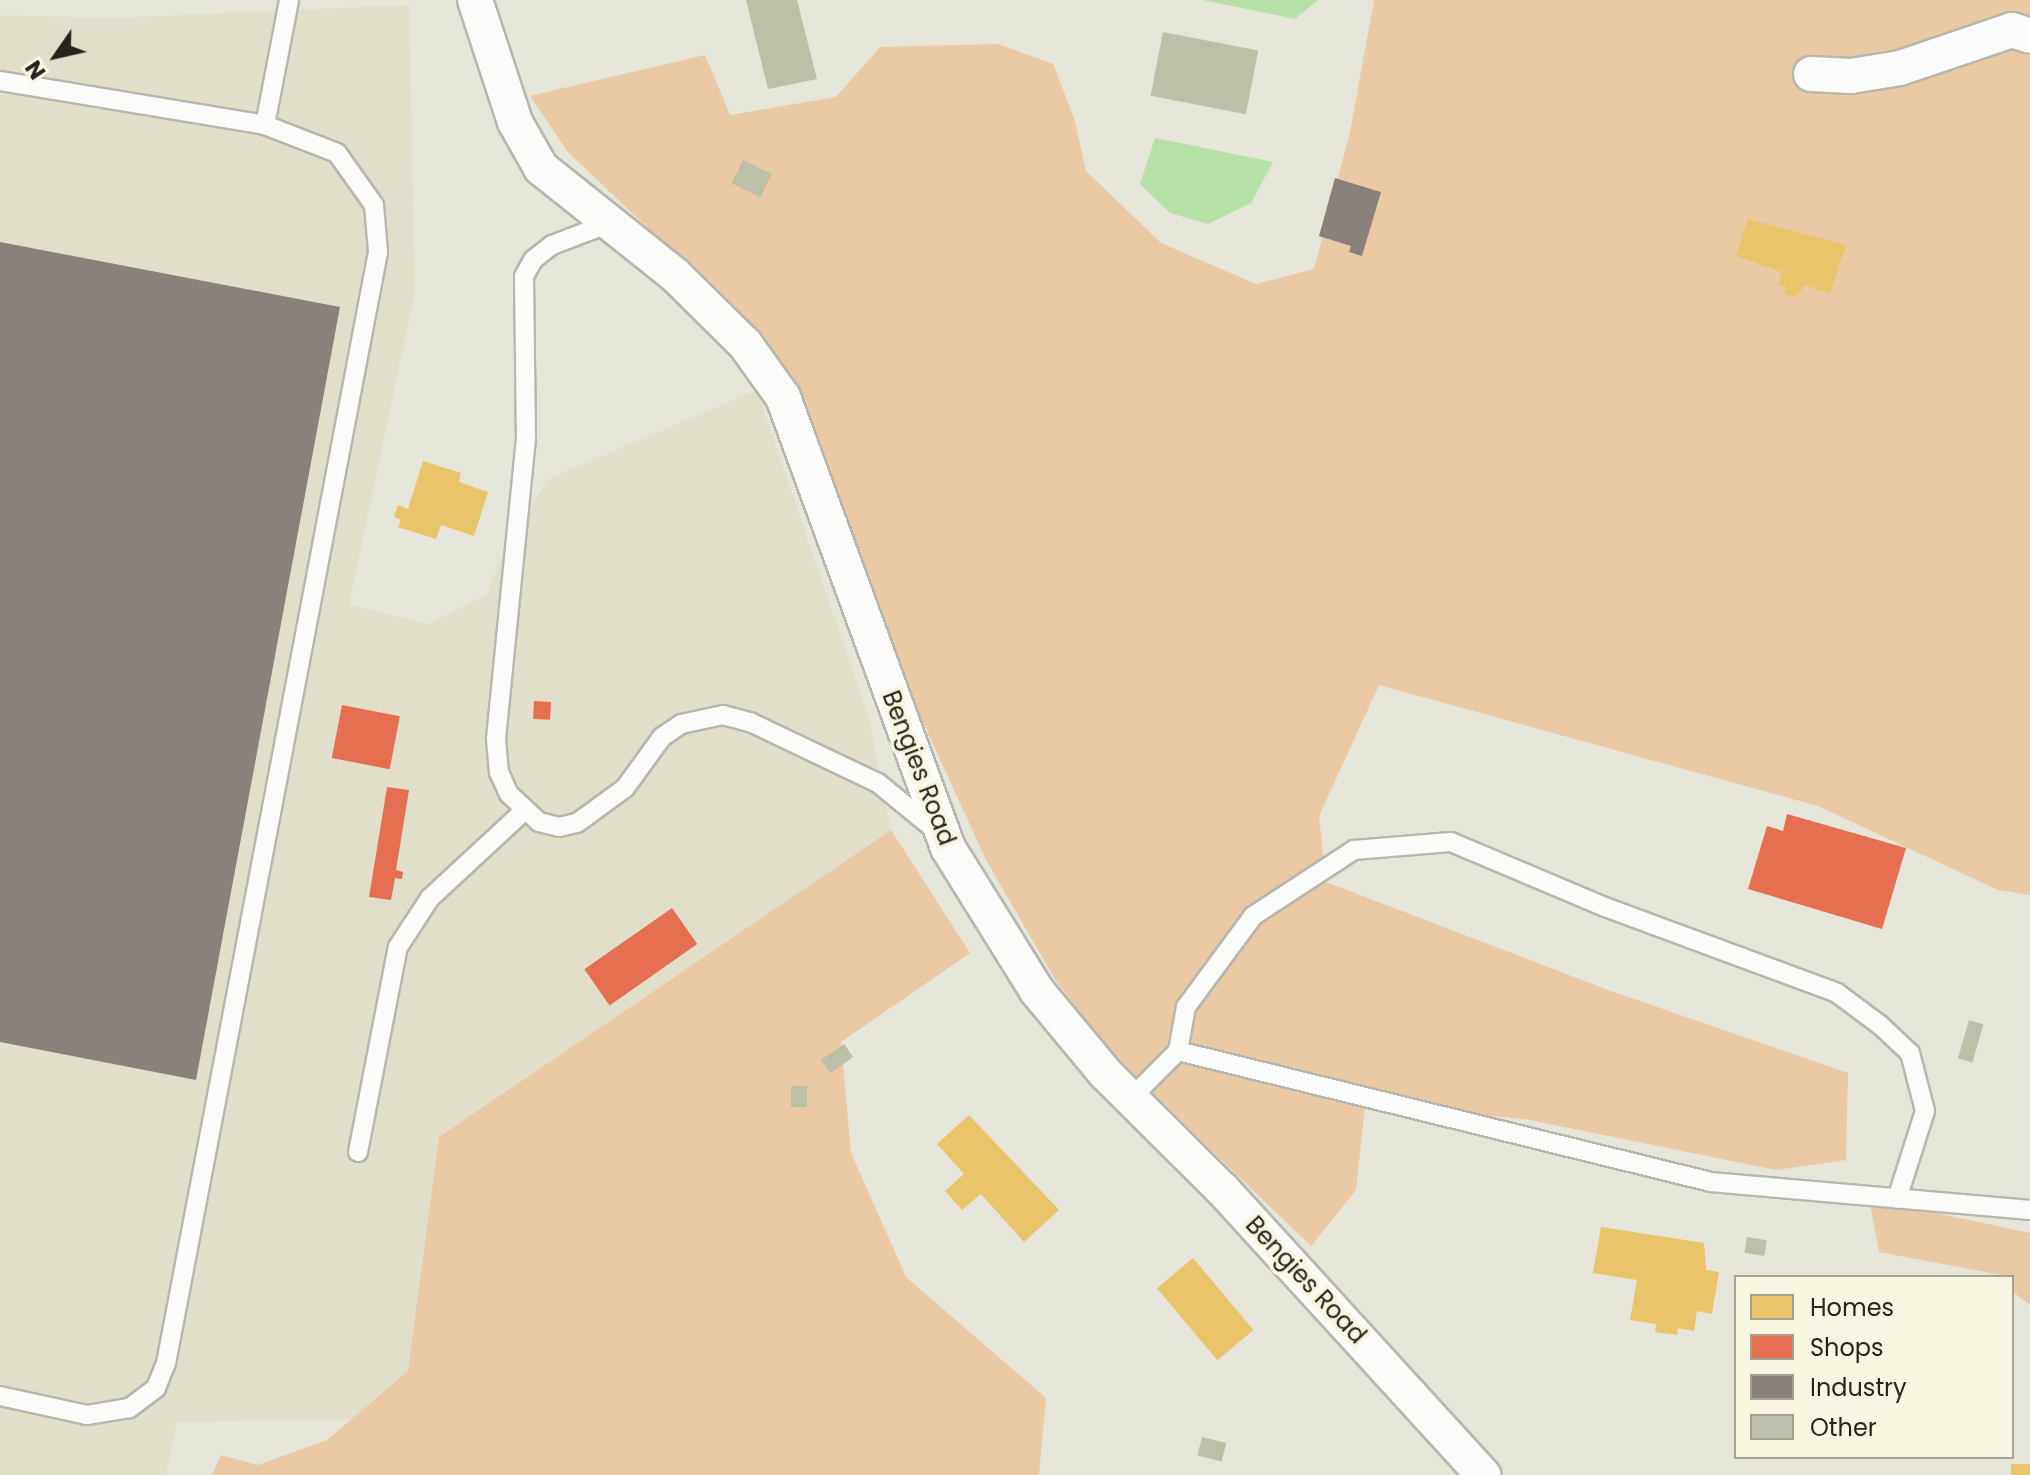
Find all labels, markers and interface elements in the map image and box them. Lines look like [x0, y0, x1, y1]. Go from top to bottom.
north arrow [16, 16, 96, 96]
text: N [18, 54, 53, 85]
street label: Bengies Road [876, 687, 962, 849]
street label: Bengies Road [1240, 1210, 1372, 1350]
legend [1734, 1275, 2014, 1459]
text: Homes [1810, 1291, 1894, 1324]
text: Shops [1810, 1331, 1884, 1364]
text: Industry [1810, 1371, 1907, 1404]
text: Other [1810, 1411, 1877, 1444]

